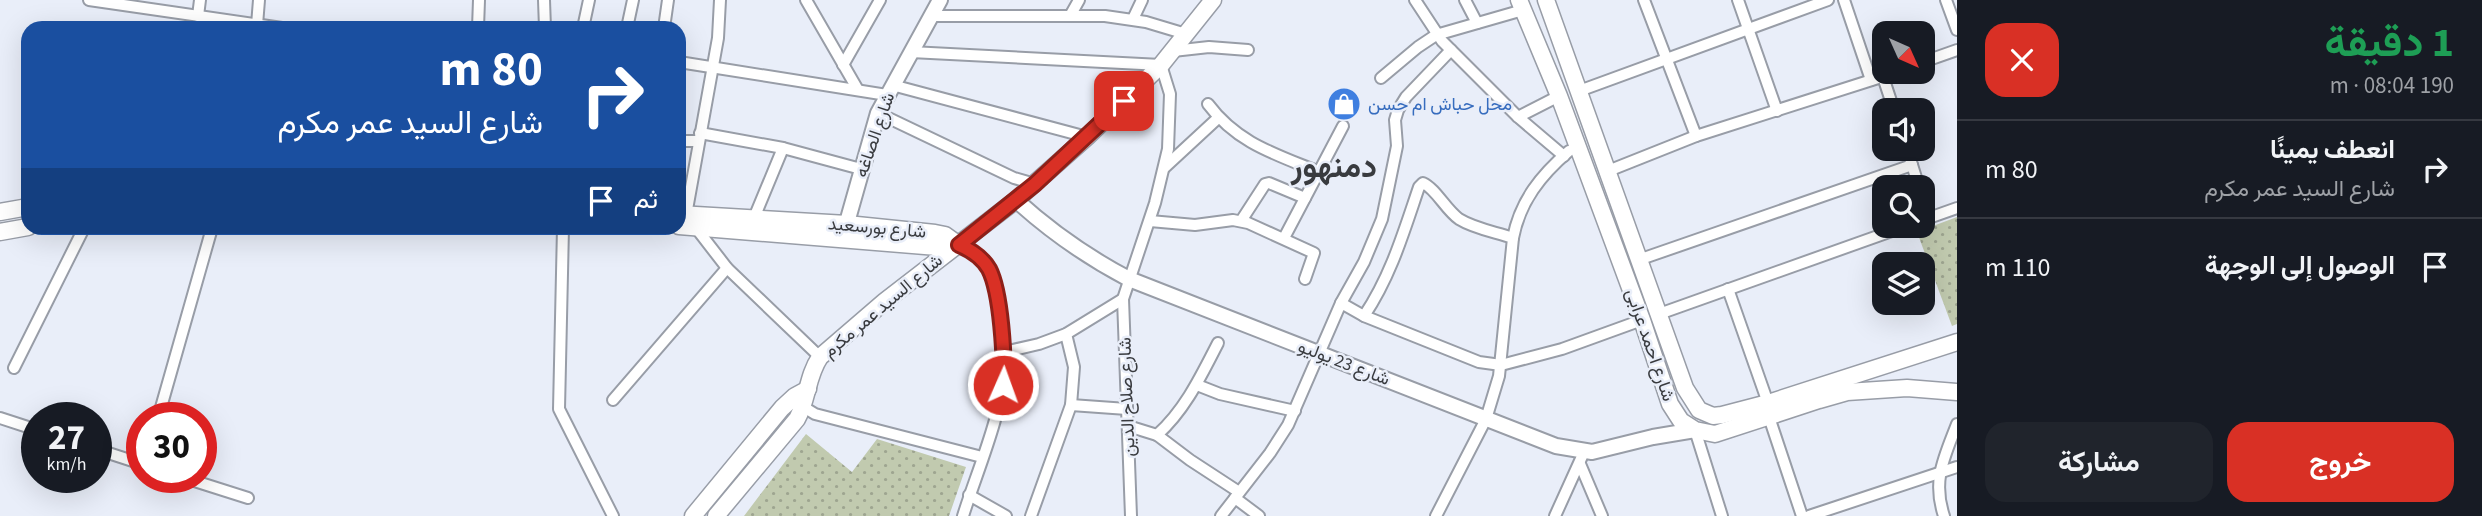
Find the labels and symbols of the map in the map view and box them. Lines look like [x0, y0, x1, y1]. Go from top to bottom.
north arrow [1872, 21, 1936, 84]
pin [1094, 71, 1154, 131]
shop icon: محل حباش ام حسن [1325, 85, 1363, 123]
street label: شارع الصاغه [849, 89, 901, 181]
place label: محل حباش ام حسن [1368, 92, 1512, 117]
district label: دمنهور [1290, 144, 1377, 190]
street label: شارع بورسعيد [827, 211, 927, 245]
street label: شارع السيد عمر مكرم [818, 248, 948, 364]
street label: شارع احمد عرابى [1619, 285, 1681, 405]
street label: شارع 23 يوليو [1294, 334, 1394, 392]
street label: شارع صلاح الدين [1112, 337, 1142, 457]
position arrow [966, 348, 1040, 422]
speed limit sign: 30 [126, 402, 217, 493]

